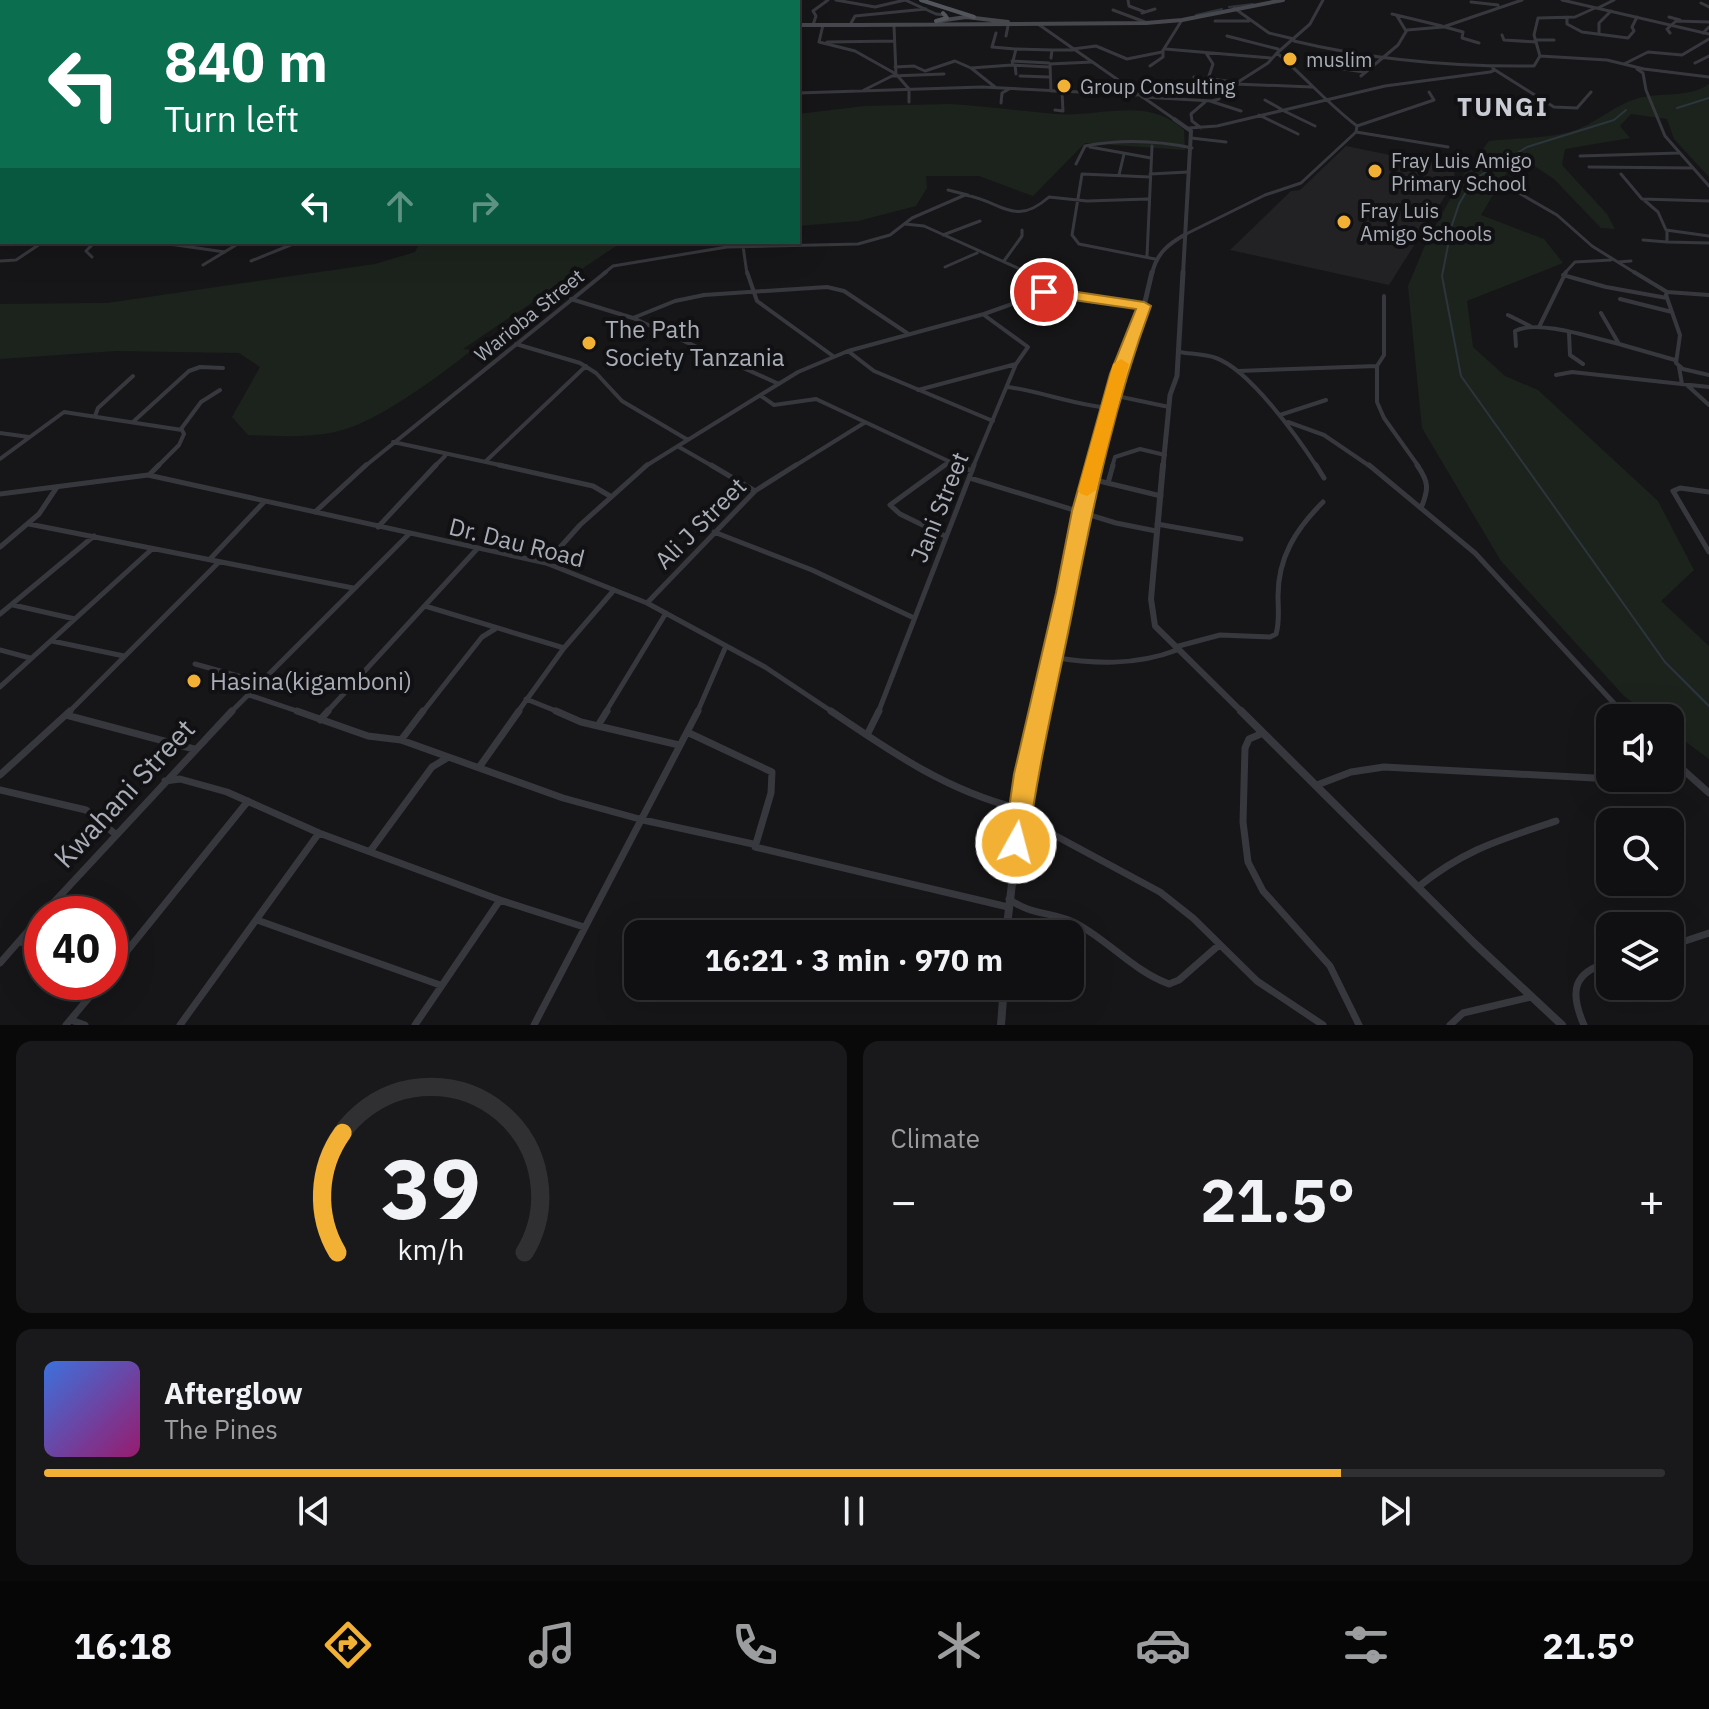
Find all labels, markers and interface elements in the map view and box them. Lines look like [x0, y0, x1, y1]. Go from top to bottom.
text: 840 m [164, 25, 328, 97]
icon: left [32, 32, 136, 136]
place label: muslim [1306, 46, 1372, 73]
marker: muslim [1281, 50, 1299, 68]
place label: Group Consulting [1080, 73, 1236, 100]
marker: Group Consulting [1055, 77, 1073, 95]
district label: TUNGI [1457, 89, 1549, 123]
text: Turn left [164, 95, 299, 142]
place label: Fray Luis Amigo Primary School [1391, 147, 1532, 197]
marker: Fray Luis Amigo Primary School [1366, 162, 1384, 180]
icon: left [294, 184, 338, 228]
icon: ahead [378, 184, 422, 228]
icon: right [462, 184, 506, 228]
place label: Fray Luis Amigo Schools [1360, 197, 1492, 247]
marker: Fray Luis Amigo Schools [1335, 213, 1353, 231]
pin [1010, 258, 1078, 326]
street label: Warioba Street [469, 262, 589, 368]
icon: arrive [1022, 270, 1066, 314]
place label: The Path Society Tanzania [605, 313, 785, 373]
marker: The Path Society Tanzania [580, 334, 598, 352]
street label: Jani Street [902, 447, 976, 567]
street label: Ali J Street [647, 470, 753, 576]
street label: Dr. Dau Road [446, 510, 588, 574]
place label: Hasina(kigamboni) [210, 665, 412, 697]
marker: Hasina(kigamboni) [185, 672, 203, 690]
map controls [1596, 704, 1684, 1000]
button: sound [1596, 704, 1684, 792]
street label: Kwahani Street [45, 711, 203, 875]
position arrow [974, 801, 1058, 885]
button: search [1596, 808, 1684, 896]
speed limit sign: 40 [24, 896, 128, 1000]
button: layers [1596, 912, 1684, 1000]
text: 16:21 · 3 min · 970 m [705, 940, 1003, 979]
text: Climate [891, 1121, 980, 1155]
text: 39 [381, 1134, 481, 1242]
text: 21.5° [1200, 1160, 1355, 1239]
text: − [891, 1172, 917, 1229]
text: + [1639, 1172, 1665, 1229]
text: km/h [398, 1231, 465, 1268]
text: Afterglow [164, 1373, 303, 1412]
text: The Pines [164, 1412, 278, 1446]
icon: previous [292, 1489, 336, 1533]
icon: pause [832, 1489, 876, 1533]
icon: next [1373, 1489, 1417, 1533]
icon: directions [320, 1617, 376, 1673]
icon: music [524, 1617, 580, 1673]
icon: phone [727, 1617, 783, 1673]
icon: climate [931, 1617, 987, 1673]
icon: car [1135, 1617, 1191, 1673]
icon: filters [1338, 1617, 1394, 1673]
text: 16:18 [74, 1622, 172, 1669]
text: 21.5° [1542, 1622, 1635, 1669]

